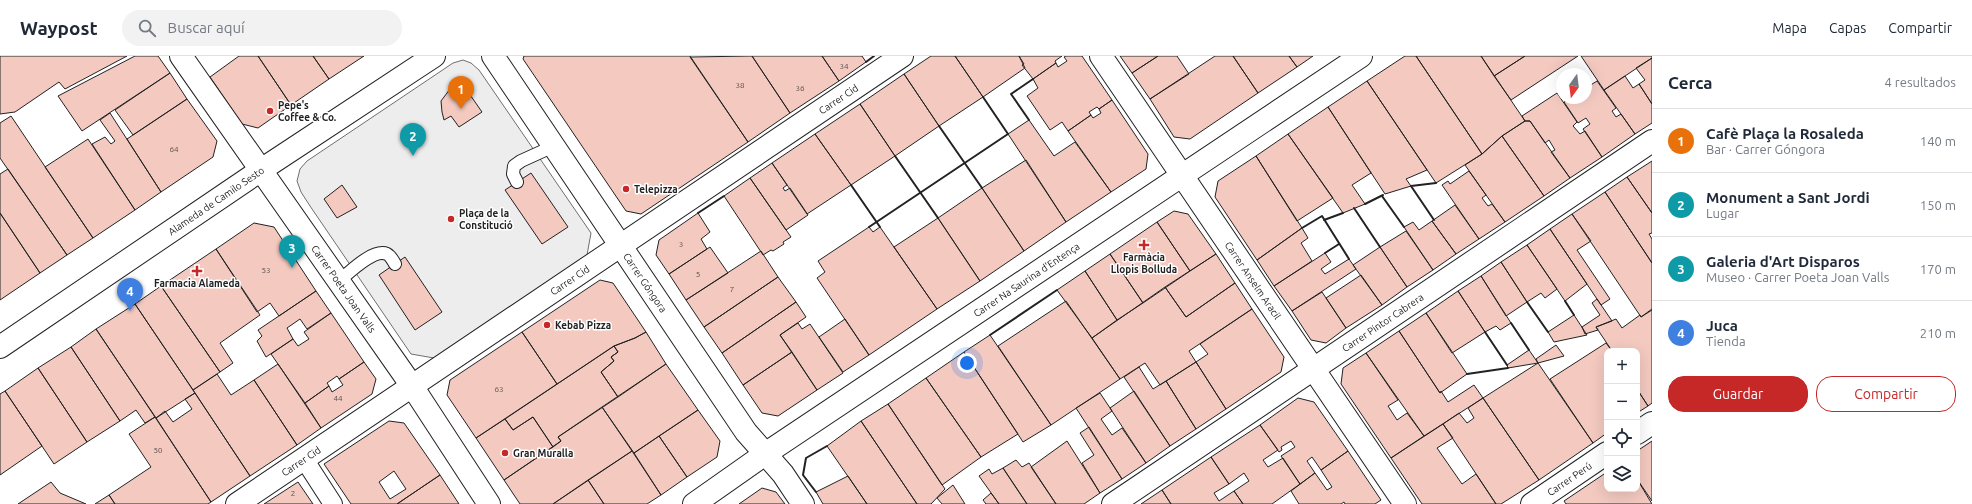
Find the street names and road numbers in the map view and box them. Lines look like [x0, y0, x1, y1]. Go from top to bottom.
street label: Carrer Cid [817, 82, 860, 116]
street label: Alameda de Camilo Sesto [166, 164, 266, 237]
street label: Carrer Anselm Aracil [1223, 240, 1283, 322]
street label: Carrer Na Saurina d'Entença [971, 241, 1082, 319]
street label: Carrer Poeta Joan Valls [309, 243, 378, 335]
street label: Carrer Góngora [621, 251, 669, 315]
street label: Carrer Cid [548, 263, 592, 297]
street label: Carrer Pintor Cabrera [1340, 292, 1426, 354]
street label: Carrer Cid [279, 444, 323, 479]
street label: Carrer Perú [1545, 460, 1594, 498]

